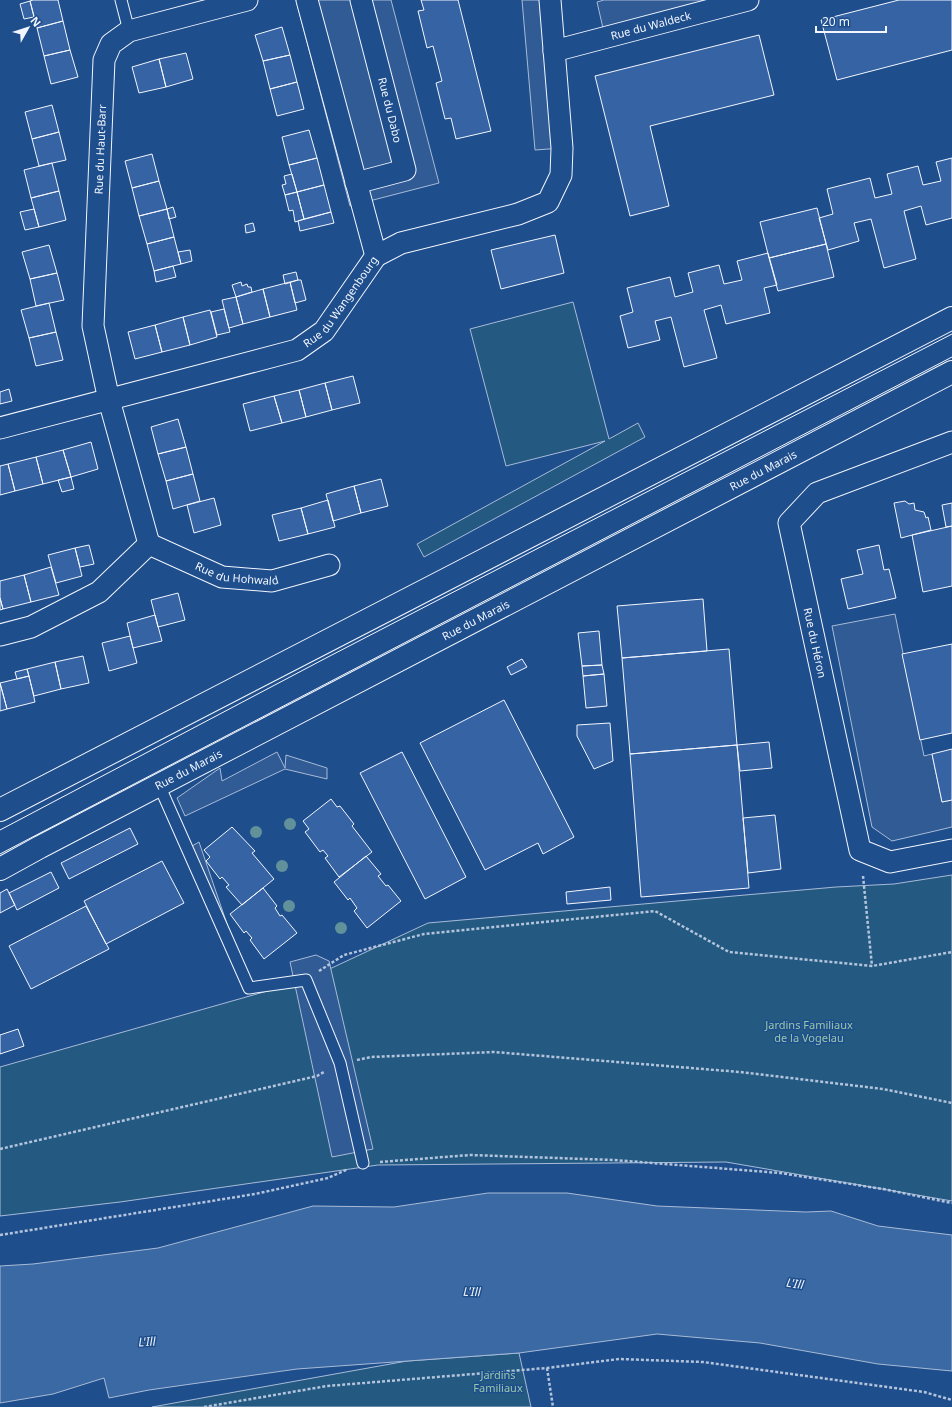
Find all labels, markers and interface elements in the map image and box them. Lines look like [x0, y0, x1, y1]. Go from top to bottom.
street label: Rue du Waldeck [609, 7, 692, 43]
north arrow [8, 8, 48, 48]
scale bar [816, 8, 886, 34]
text: N [28, 13, 45, 30]
text: 20 m [822, 13, 850, 30]
street label: Rue du Dabo [375, 76, 406, 144]
street label: Rue du Haut-Barr [90, 103, 109, 195]
street label: Rue du Wangenbourg [300, 253, 381, 350]
street label: Rue du Marais [727, 446, 799, 494]
street label: Rue du Hohwald [193, 558, 280, 588]
street label: Rue du Marais [439, 596, 512, 643]
street label: Rue du Héron [801, 606, 830, 679]
street label: Rue du Marais [152, 746, 224, 793]
park label: Jardins Familiaux de la Vogelau [764, 1017, 853, 1045]
water label: L'Ill [785, 1274, 806, 1293]
water label: L'Ill [463, 1283, 482, 1300]
water label: L'Ill [138, 1333, 157, 1350]
park label: Jardins Familiaux [473, 1367, 523, 1395]

